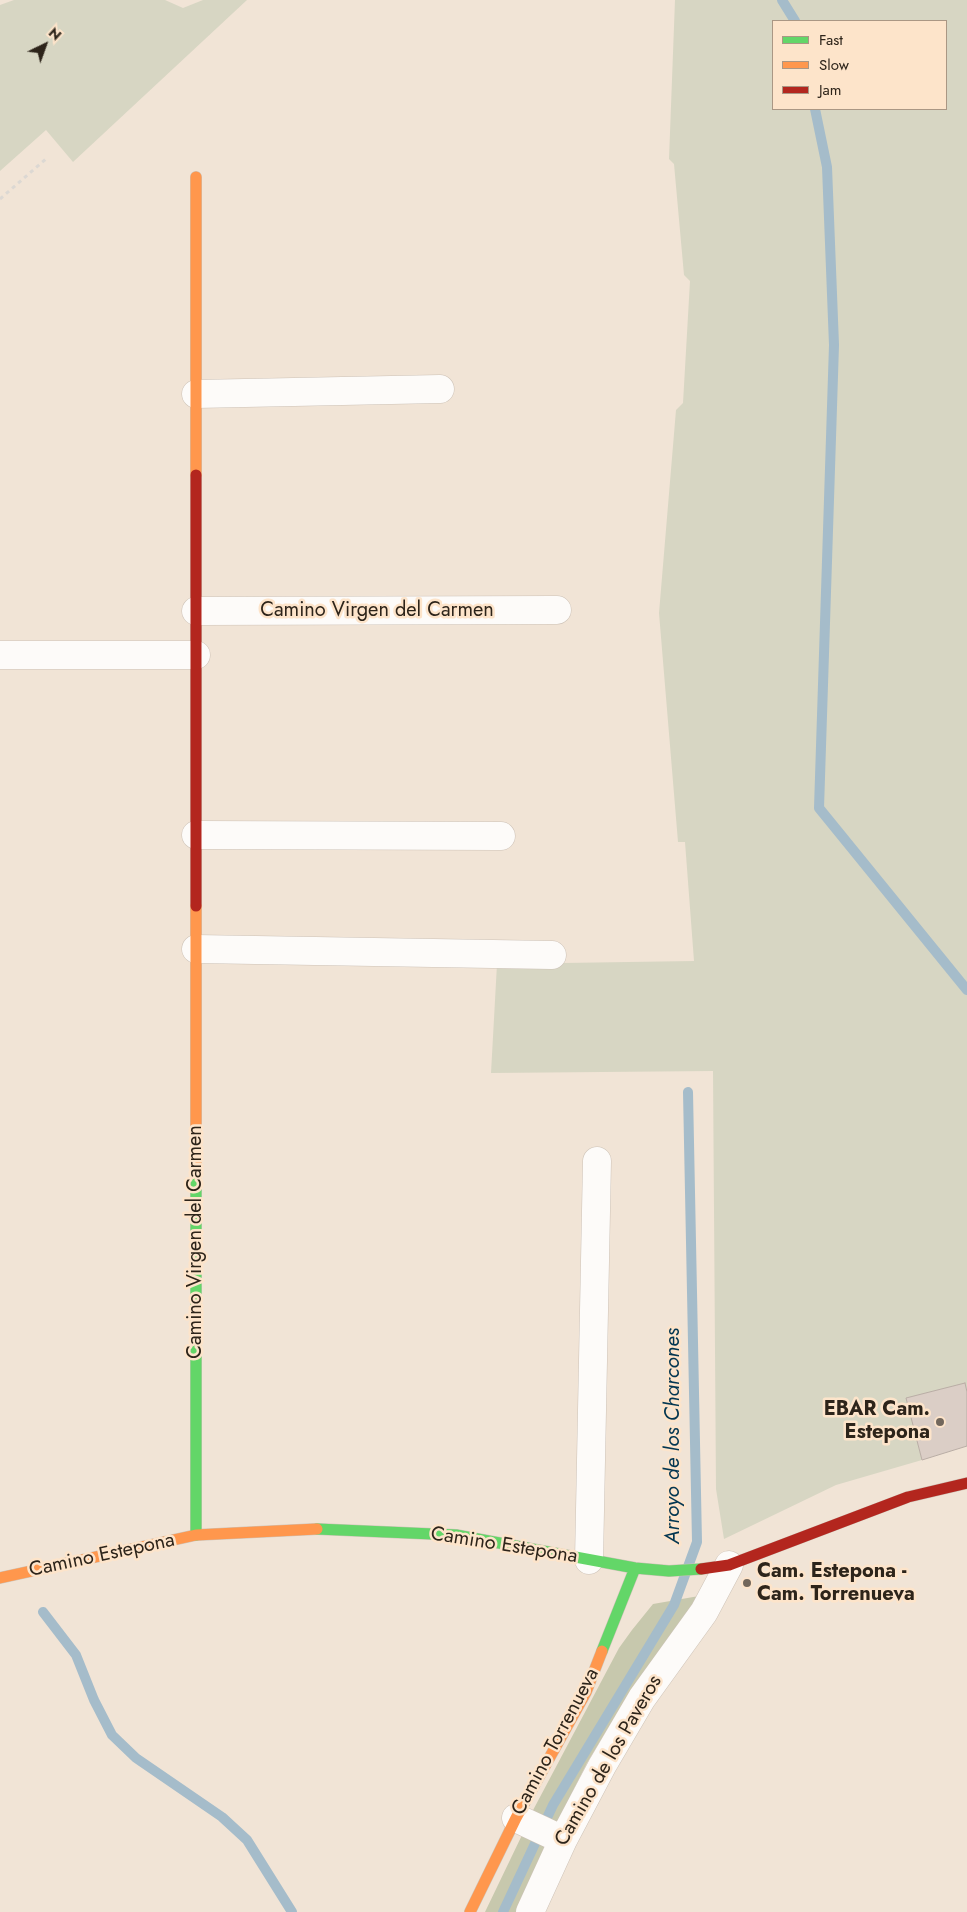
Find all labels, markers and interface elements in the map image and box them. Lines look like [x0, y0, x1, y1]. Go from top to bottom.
north arrow [20, 20, 70, 70]
legend [772, 20, 947, 110]
text: N [44, 23, 66, 45]
text: Fast [819, 29, 843, 51]
text: Slow [819, 54, 849, 76]
text: Jam [819, 79, 842, 101]
street label: Camino Virgen del Carmen [260, 599, 494, 623]
street label: Camino Virgen del Carmen [184, 1125, 208, 1359]
water label: Arroyo de los Charcones [661, 1328, 687, 1544]
place label: EBAR Cam. Estepona [824, 1398, 930, 1445]
marker: EBAR Cam. Estepona [934, 1416, 946, 1428]
street label: Camino Estepona [429, 1523, 579, 1569]
street label: Camino Estepona [27, 1529, 177, 1583]
place label: Cam. Estepona - Cam. Torrenueva [757, 1560, 915, 1607]
marker: Cam. Estepona - Cam. Torrenueva [741, 1577, 753, 1589]
street label: Camino Torrenueva [507, 1664, 605, 1820]
street label: Camino de los Paveros [550, 1671, 668, 1851]

